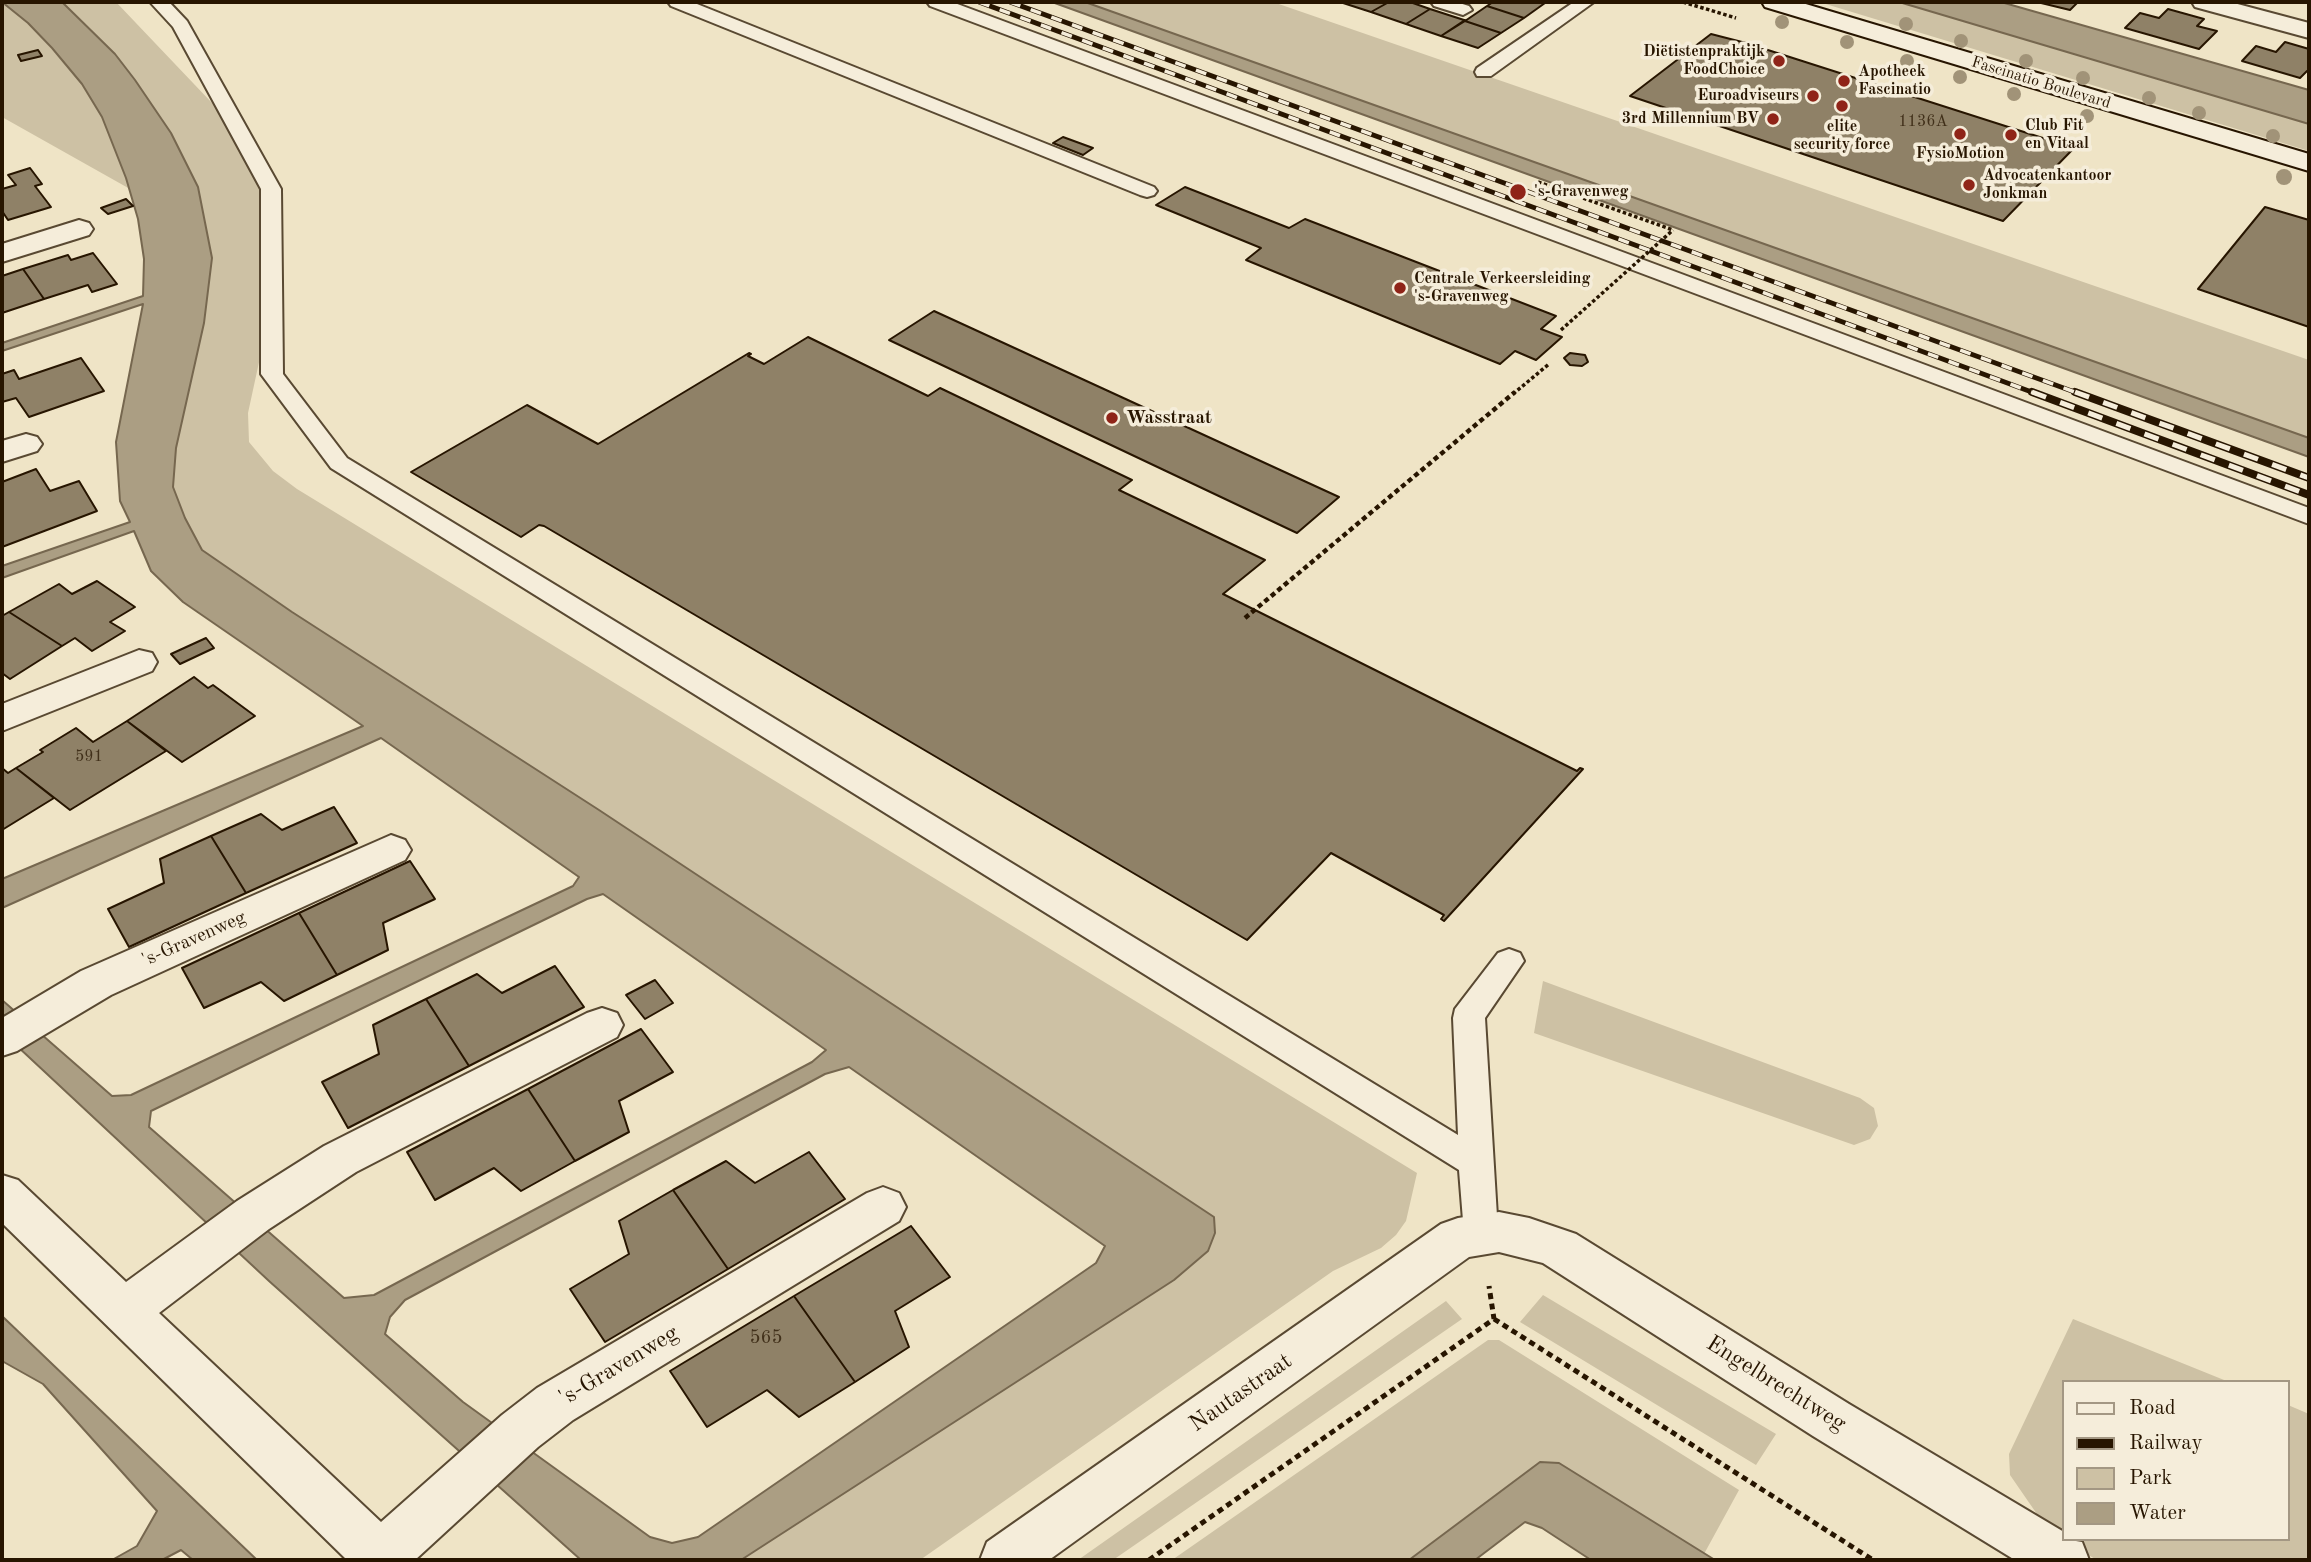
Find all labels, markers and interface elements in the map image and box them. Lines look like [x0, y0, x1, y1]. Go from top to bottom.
place label: Diëtistenpraktijk FoodChoice [1643, 42, 1765, 80]
marker: Diëtistenpraktijk FoodChoice [1771, 53, 1787, 69]
street label: Fascinatio Boulevard [1969, 53, 2113, 113]
place label: Apotheek Fascinatio [1858, 62, 1931, 100]
marker: Apotheek Fascinatio [1836, 73, 1852, 89]
place label: Euroadviseurs [1697, 86, 1799, 106]
marker: Euroadviseurs [1805, 88, 1821, 104]
marker: elite security force [1834, 98, 1850, 114]
place label: 3rd Millennium BV [1622, 109, 1759, 129]
marker: 3rd Millennium BV [1765, 111, 1781, 127]
house number: 1136A [1898, 112, 1948, 132]
place label: Club Fit en Vitaal [2025, 116, 2089, 154]
place label: elite security force [1794, 117, 1890, 155]
marker: FysioMotion [1952, 126, 1968, 142]
marker: Club Fit en Vitaal [2003, 127, 2019, 143]
place label: FysioMotion [1916, 144, 2004, 164]
place label: Advocatenkantoor Jonkman [1983, 166, 2112, 204]
marker: Advocatenkantoor Jonkman [1961, 177, 1977, 193]
marker: 's-Gravenweg [1508, 182, 1528, 202]
place label: 's-Gravenweg [1534, 182, 1628, 202]
place label: Centrale Verkeersleiding 's-Gravenweg [1414, 269, 1590, 307]
marker: Centrale Verkeersleiding 's-Gravenweg [1392, 280, 1408, 296]
place label: Wasstraat [1126, 407, 1212, 429]
marker: Wasstraat [1104, 410, 1120, 426]
house number: 591 [75, 747, 103, 767]
street label: 's-Gravenweg [139, 906, 249, 972]
street label: 's-Gravenweg [554, 1320, 684, 1412]
house number: 565 [749, 1327, 783, 1349]
street label: Engelbrechtweg [1701, 1330, 1851, 1438]
street label: Nautastraat [1184, 1348, 1298, 1438]
legend [2062, 1380, 2290, 1541]
text: Road [2129, 1398, 2176, 1419]
text: Railway [2129, 1433, 2203, 1454]
text: Park [2129, 1468, 2172, 1489]
text: Water [2129, 1503, 2186, 1524]

